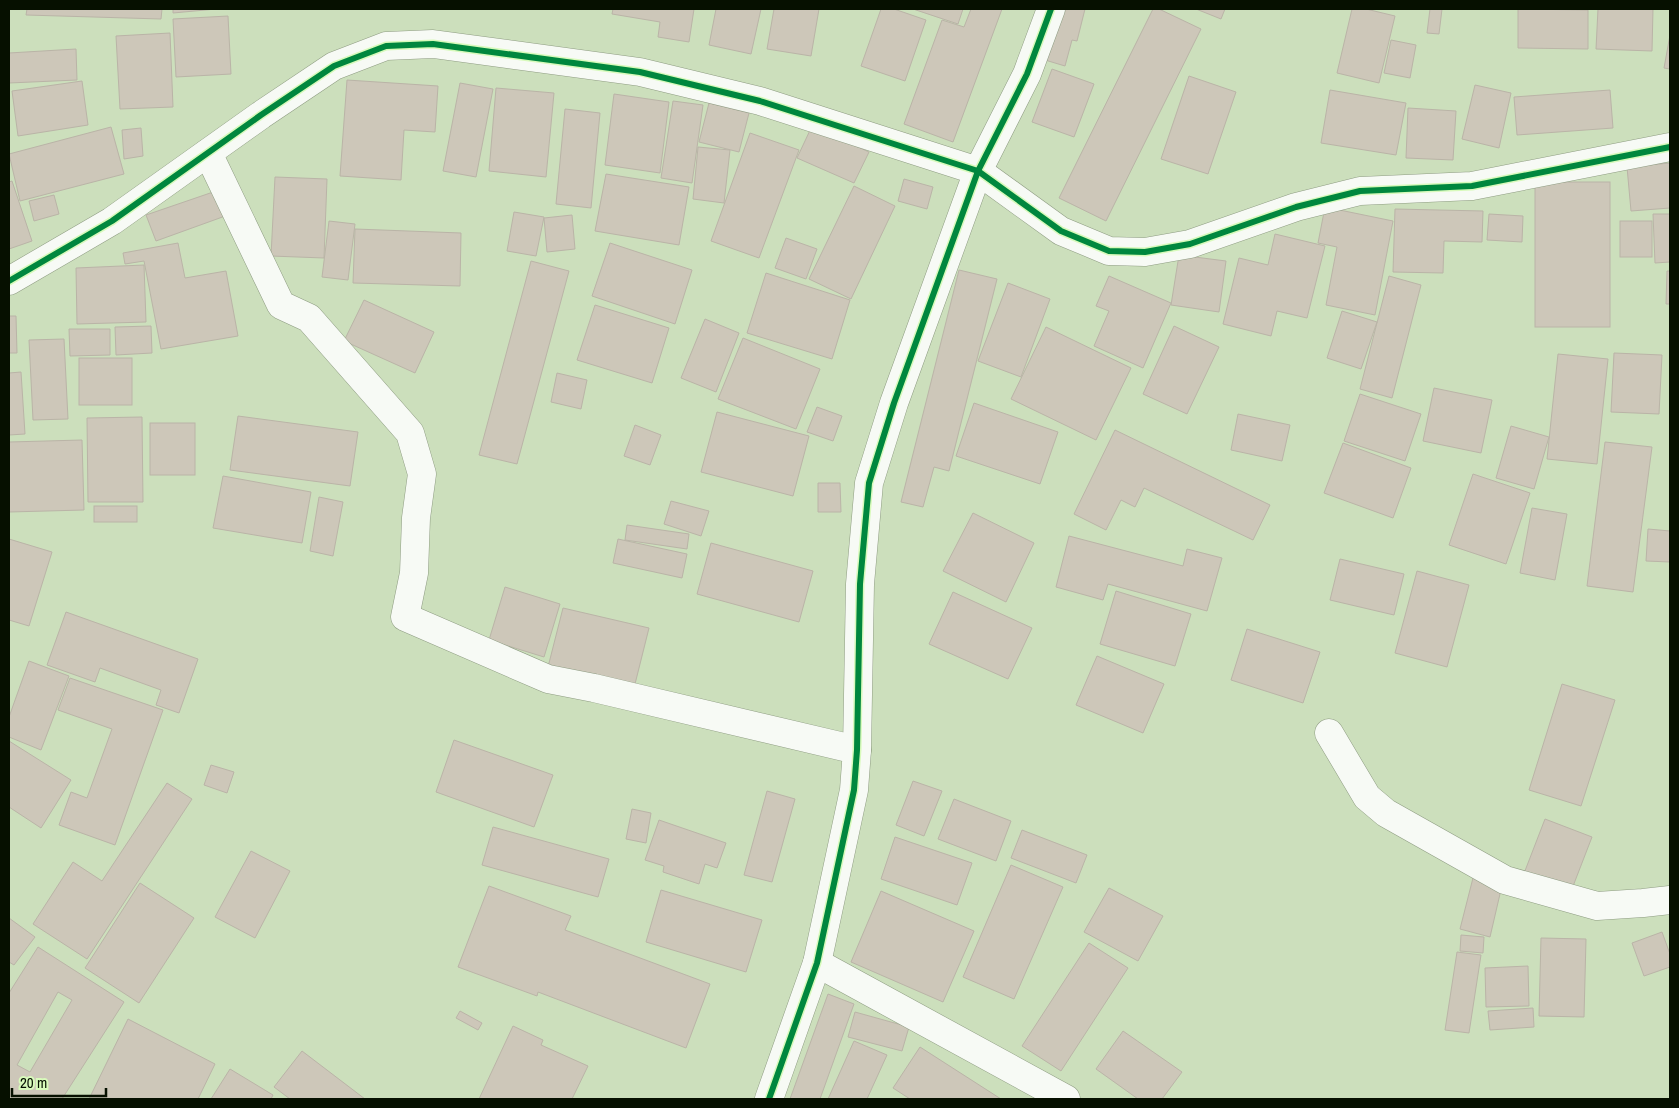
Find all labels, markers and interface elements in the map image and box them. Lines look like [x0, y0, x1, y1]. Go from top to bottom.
scale bar [12, 1066, 106, 1098]
text: 20 m [20, 1072, 47, 1093]

